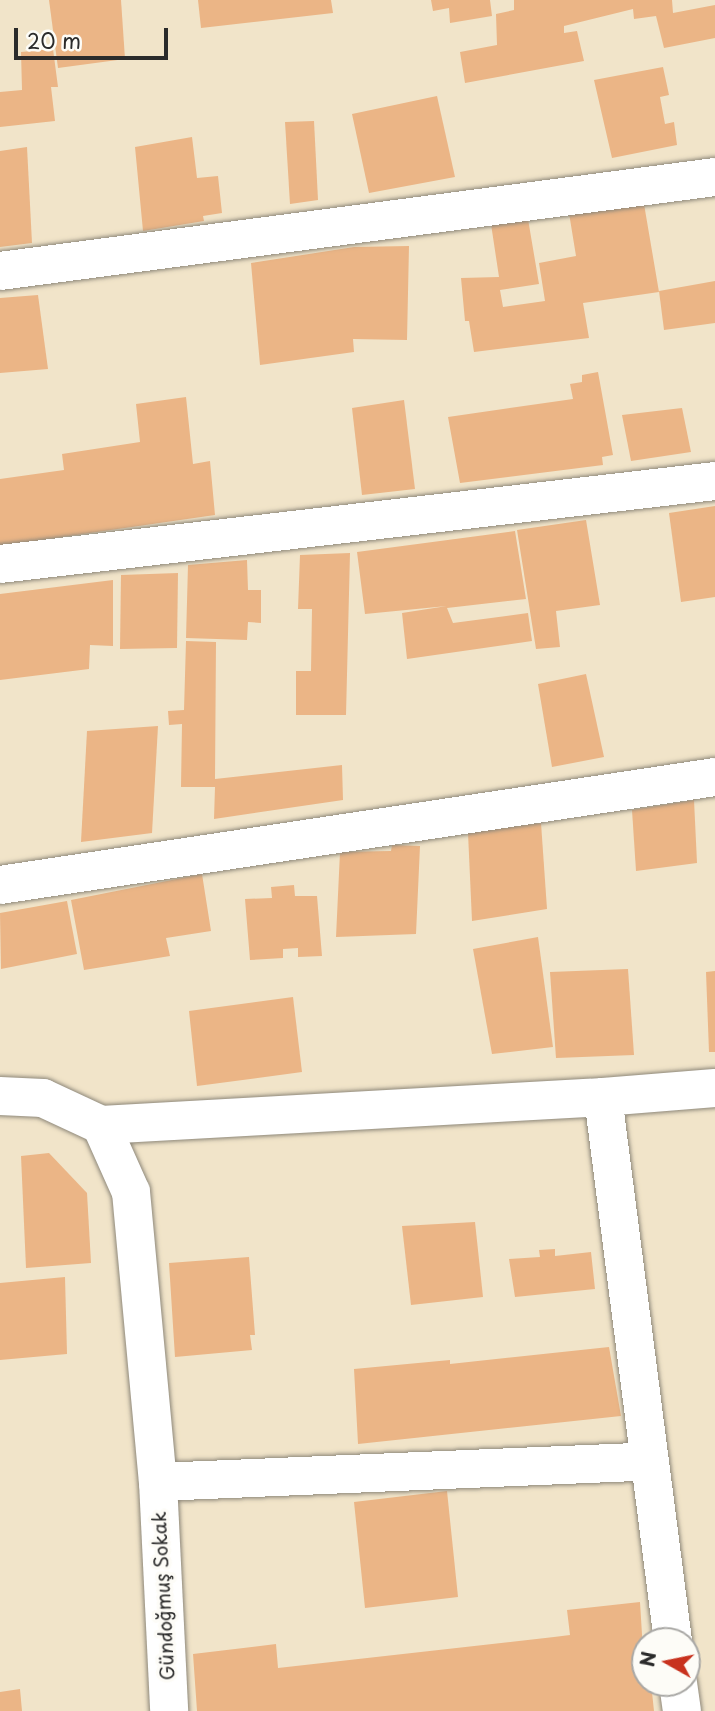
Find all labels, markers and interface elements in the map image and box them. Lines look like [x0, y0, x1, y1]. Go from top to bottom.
scale bar [18, 14, 172, 58]
text: 20 m [27, 24, 81, 56]
street label: Gündoğmuş Sokak [147, 1510, 179, 1682]
north arrow [631, 1627, 701, 1697]
text: N [632, 1649, 662, 1669]

